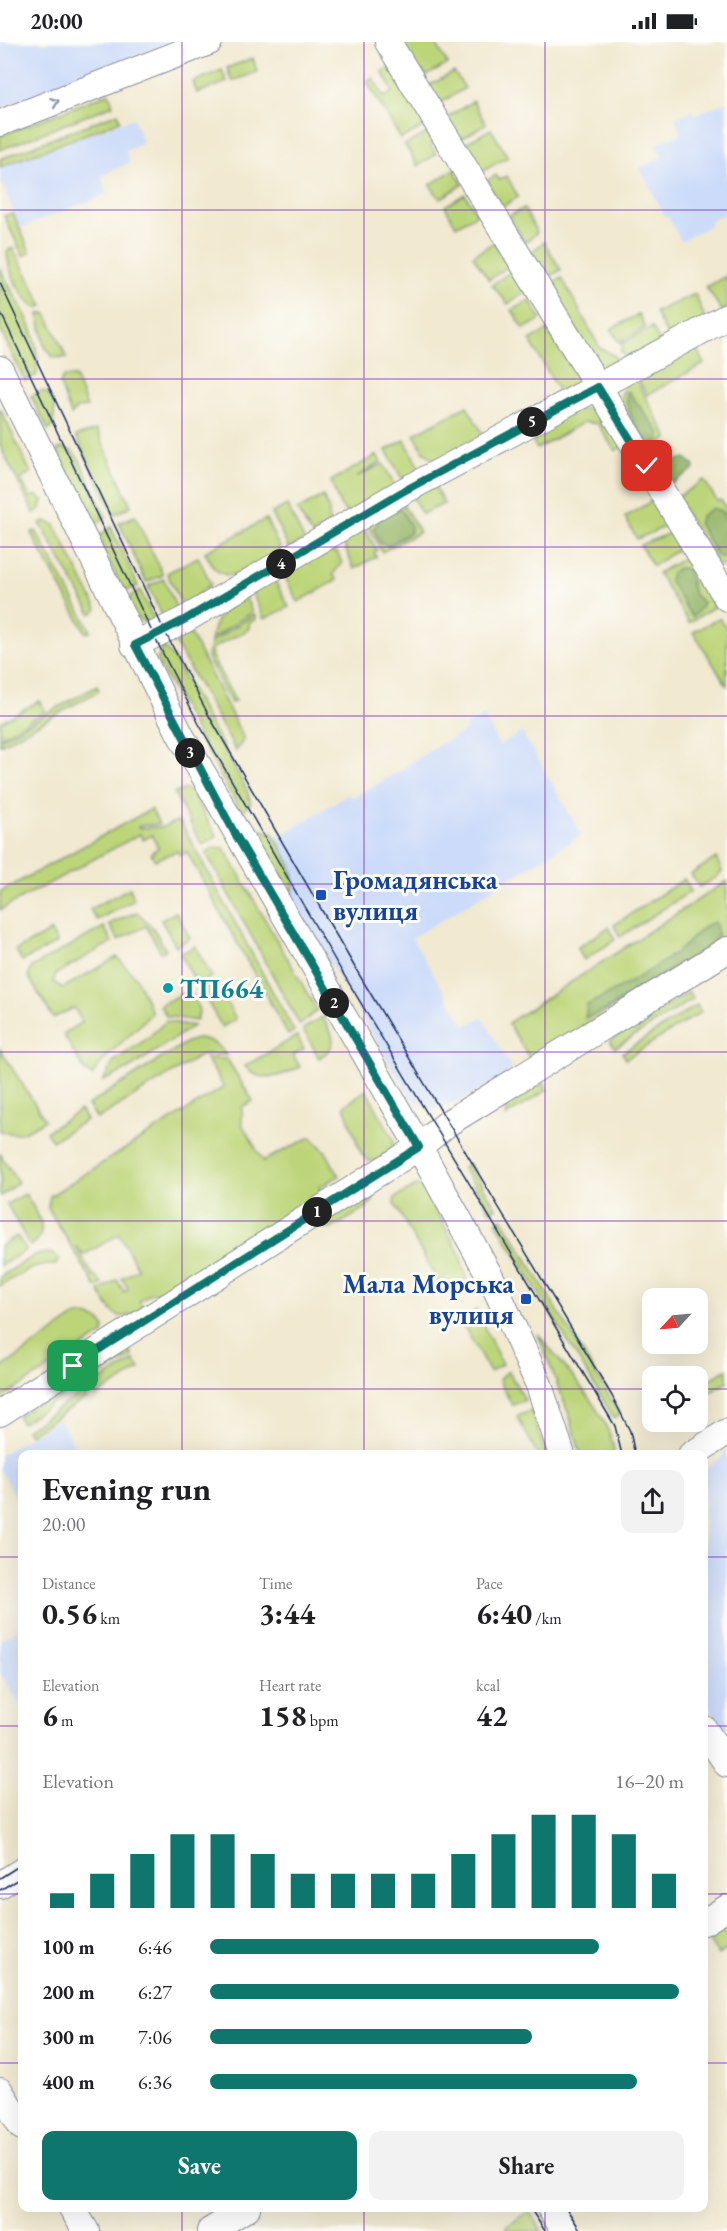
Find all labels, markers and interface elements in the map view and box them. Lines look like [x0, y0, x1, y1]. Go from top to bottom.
text: 20:00 [30, 7, 83, 36]
one-way arrow [49, 96, 59, 109]
pin: 5 [517, 407, 547, 437]
text: 5 [528, 411, 536, 432]
pin [621, 440, 672, 491]
icon: check [630, 449, 663, 482]
pin: 4 [266, 549, 296, 579]
text: 4 [277, 553, 285, 574]
pin: 3 [175, 738, 205, 768]
text: 3 [186, 742, 194, 763]
place label: Громадянська вулиця [333, 862, 498, 928]
marker: Громадянська вулиця [314, 888, 328, 902]
place label: ТП664 [180, 971, 264, 1006]
marker: ТП664 [161, 981, 175, 995]
pin: 2 [319, 988, 349, 1018]
text: 2 [330, 992, 338, 1013]
pin: 1 [302, 1197, 332, 1227]
text: 1 [313, 1201, 321, 1222]
place label: Мала Морська вулиця [342, 1266, 514, 1332]
north arrow [642, 1288, 708, 1354]
map controls [642, 1288, 708, 1432]
marker: Мала Морська вулиця [519, 1292, 533, 1306]
pin [47, 1340, 98, 1391]
icon: arrive [56, 1349, 89, 1382]
button: locate [642, 1366, 708, 1432]
text: Evening run [42, 1467, 211, 1510]
button: share [621, 1470, 684, 1533]
text: 20:00 [42, 1511, 85, 1537]
text: Distance [42, 1573, 95, 1594]
text: Time [259, 1573, 292, 1594]
text: Pace [476, 1573, 503, 1594]
text: 0.56 [42, 1594, 97, 1633]
text: 3:44 [259, 1594, 315, 1633]
text: 6:40 [476, 1594, 532, 1633]
text: km [97, 1608, 120, 1629]
text: /km [532, 1608, 562, 1629]
text: Elevation [42, 1675, 100, 1696]
text: Heart rate [259, 1675, 321, 1696]
text: kcal [476, 1675, 500, 1696]
text: 6 [42, 1696, 58, 1735]
text: 158 [259, 1696, 307, 1735]
text: 42 [476, 1696, 508, 1735]
text: m [58, 1710, 74, 1731]
text: bpm [307, 1710, 339, 1731]
text: Elevation [42, 1768, 114, 1794]
text: 16–20 m [615, 1768, 684, 1794]
text: 100 m [42, 1934, 95, 1960]
text: 6:46 [138, 1934, 172, 1960]
text: 200 m [42, 1979, 95, 2005]
text: 6:27 [138, 1979, 172, 2005]
text: 300 m [42, 2024, 95, 2050]
text: 7:06 [138, 2024, 172, 2050]
text: 400 m [42, 2069, 95, 2095]
text: 6:36 [138, 2069, 172, 2095]
button: Save [42, 2131, 357, 2200]
button: Share [369, 2131, 684, 2200]

